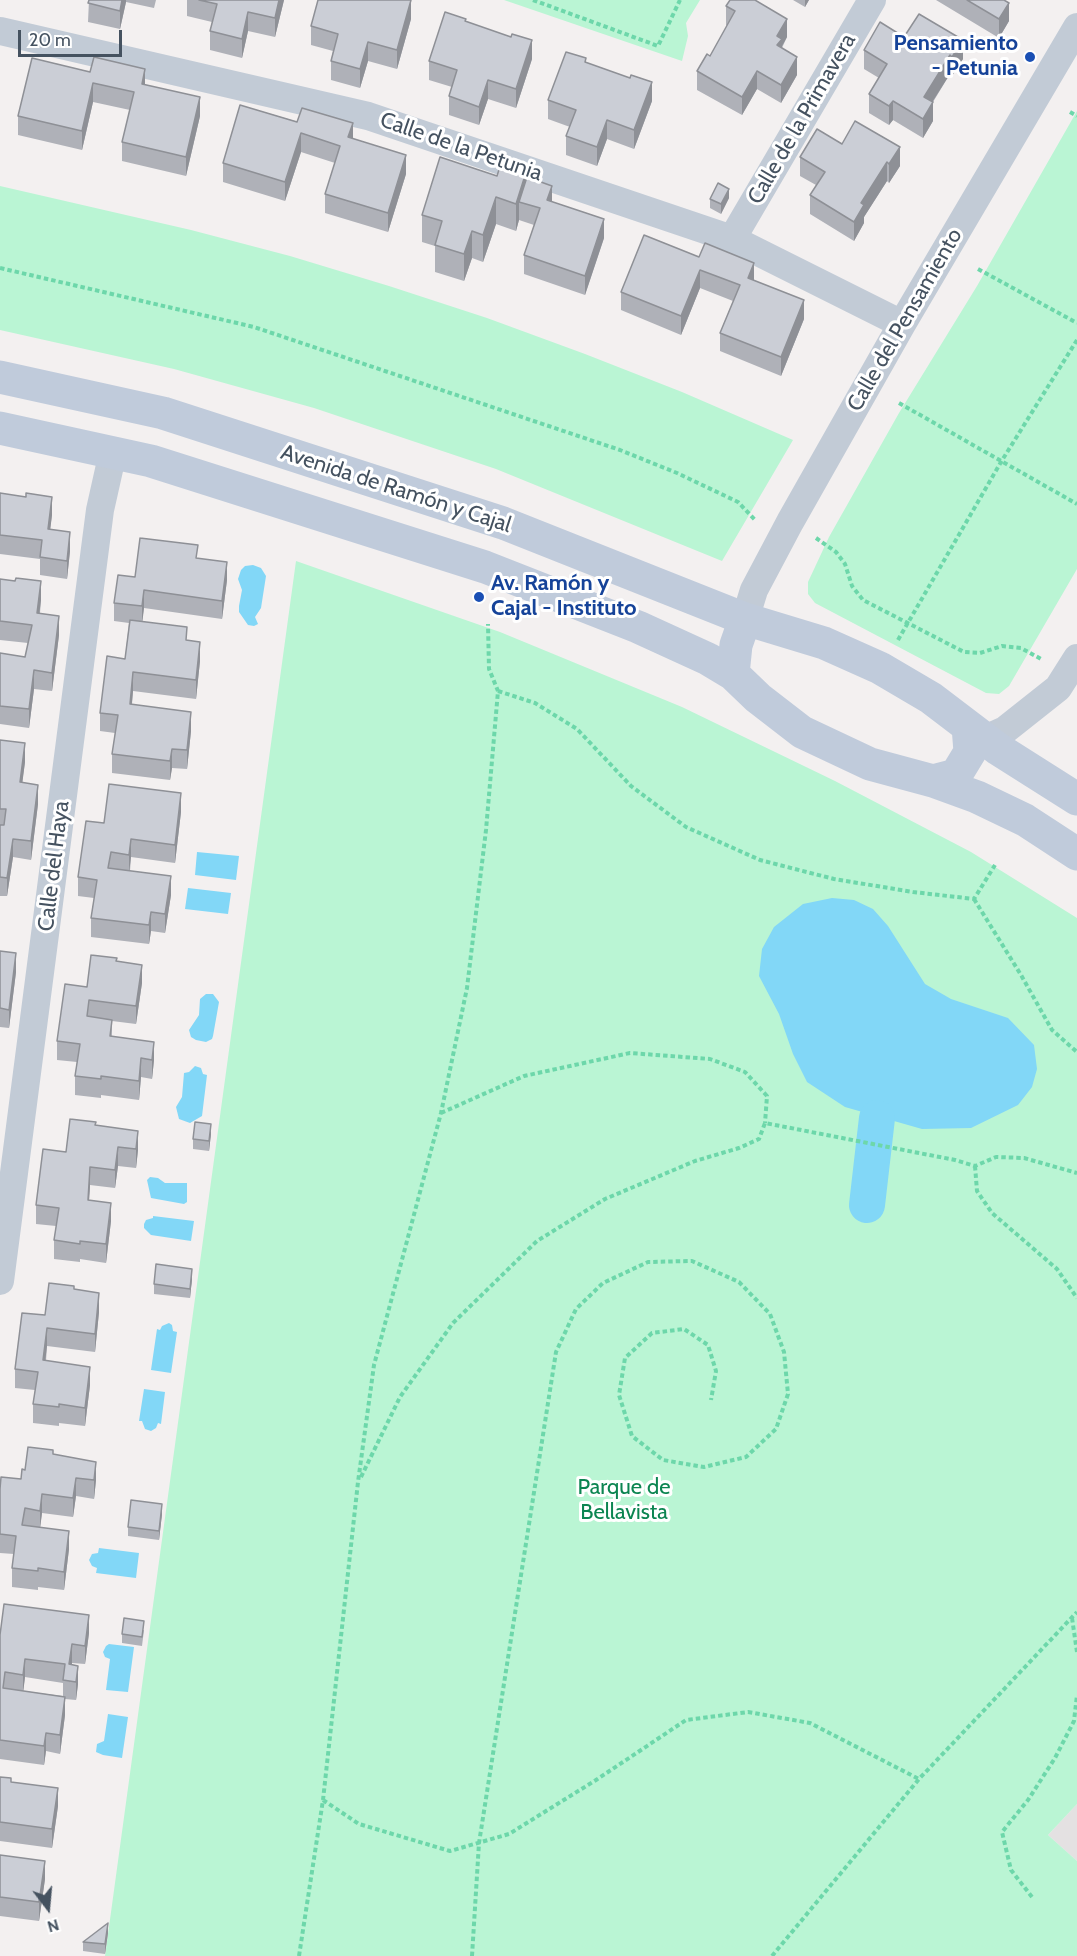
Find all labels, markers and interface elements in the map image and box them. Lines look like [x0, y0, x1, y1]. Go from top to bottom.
scale bar [21, 18, 124, 56]
text: 20 m [29, 29, 71, 51]
street label: Calle de la Primavera [742, 29, 862, 209]
place label: Pensamiento - Petunia [894, 31, 1018, 82]
marker: Pensamiento - Petunia [1023, 50, 1037, 64]
street label: Calle de la Petunia [376, 107, 546, 187]
street label: Calle del Pensamiento [842, 224, 968, 416]
street label: Avenida de Ramón y Cajal [277, 439, 515, 539]
place label: Av. Ramón y Cajal - Instituto [491, 571, 637, 622]
marker: Av. Ramón y Cajal - Instituto [472, 590, 486, 604]
street label: Calle del Haya [33, 799, 75, 933]
park label: Parque de Bellavista [578, 1475, 670, 1526]
north arrow [18, 1878, 78, 1938]
text: N [45, 1915, 61, 1936]

